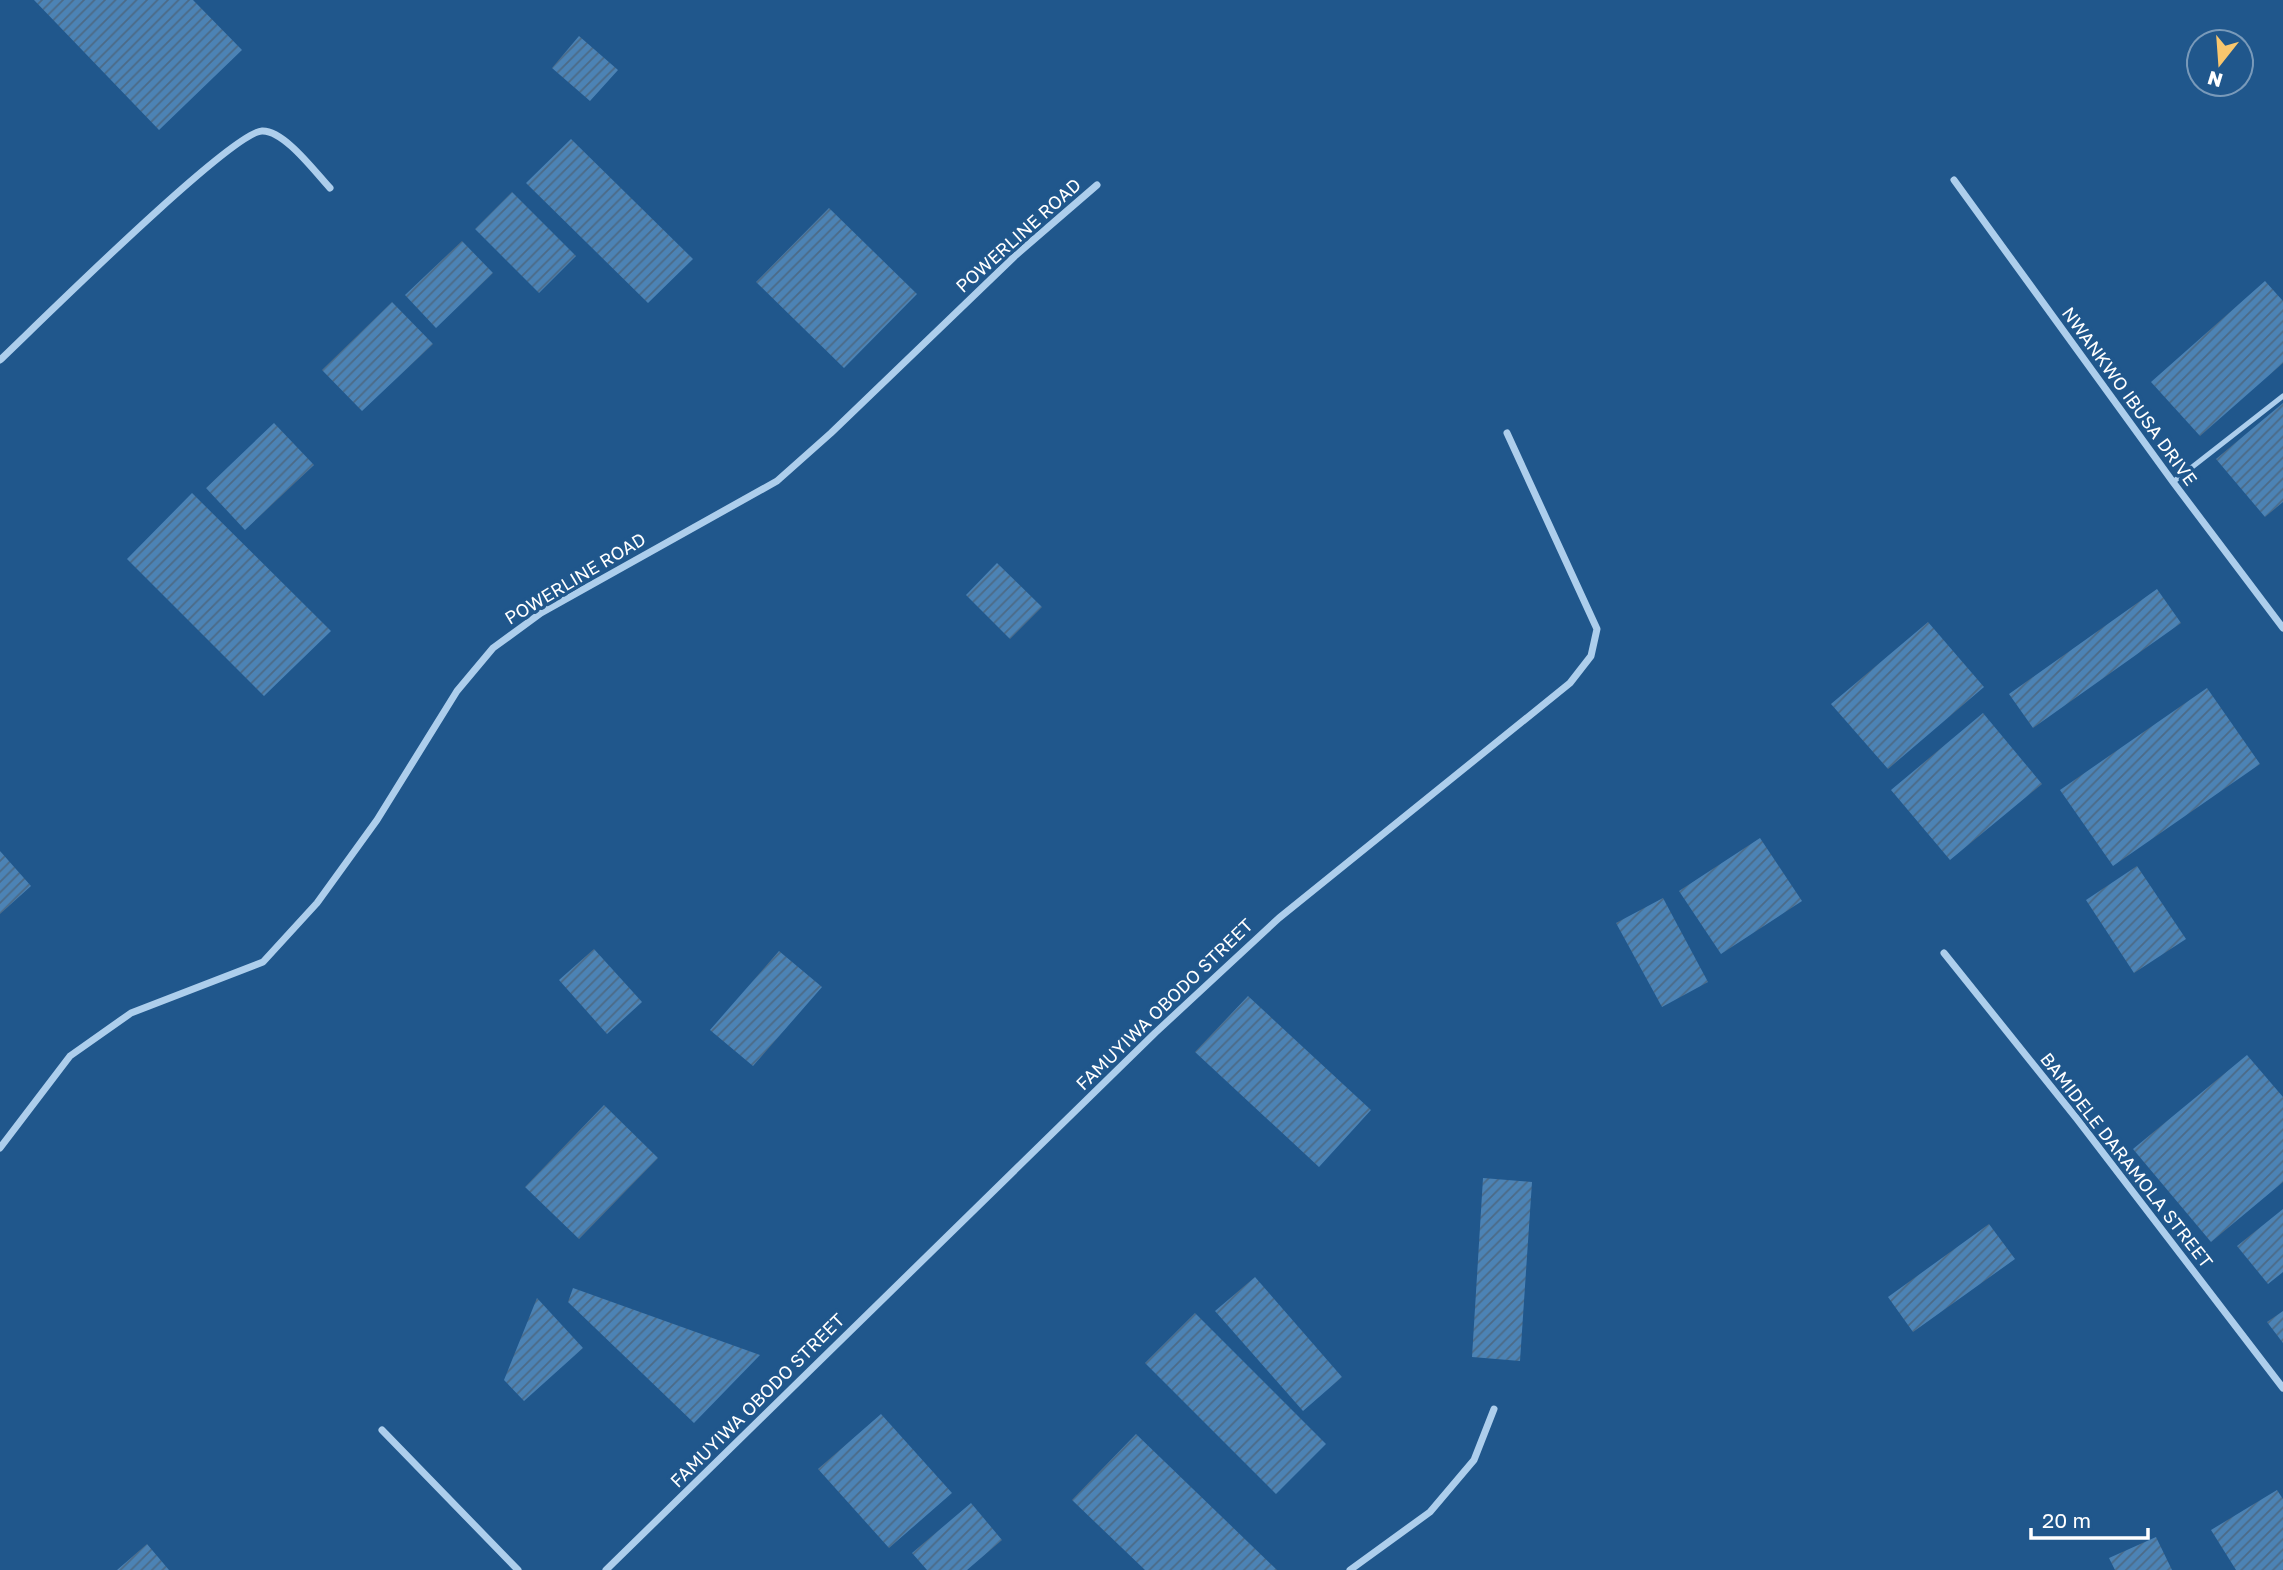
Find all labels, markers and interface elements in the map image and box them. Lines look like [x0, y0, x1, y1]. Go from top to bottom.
north arrow [2185, 28, 2255, 98]
text: N [2205, 67, 2225, 93]
street label: POWERLINE ROAD [951, 173, 1085, 297]
street label: NWANKWO IBUSA DRIVE [2058, 302, 2202, 490]
street label: POWERLINE ROAD [501, 527, 649, 629]
street label: FAMUYIWA OBODO STREET [1071, 914, 1257, 1094]
street label: BAMIDELE DARAMOLA STREET [2036, 1048, 2218, 1272]
street label: FAMUYIWA OBODO STREET [665, 1308, 849, 1492]
scale bar [2031, 1496, 2148, 1540]
text: 20 m [2042, 1507, 2091, 1533]

